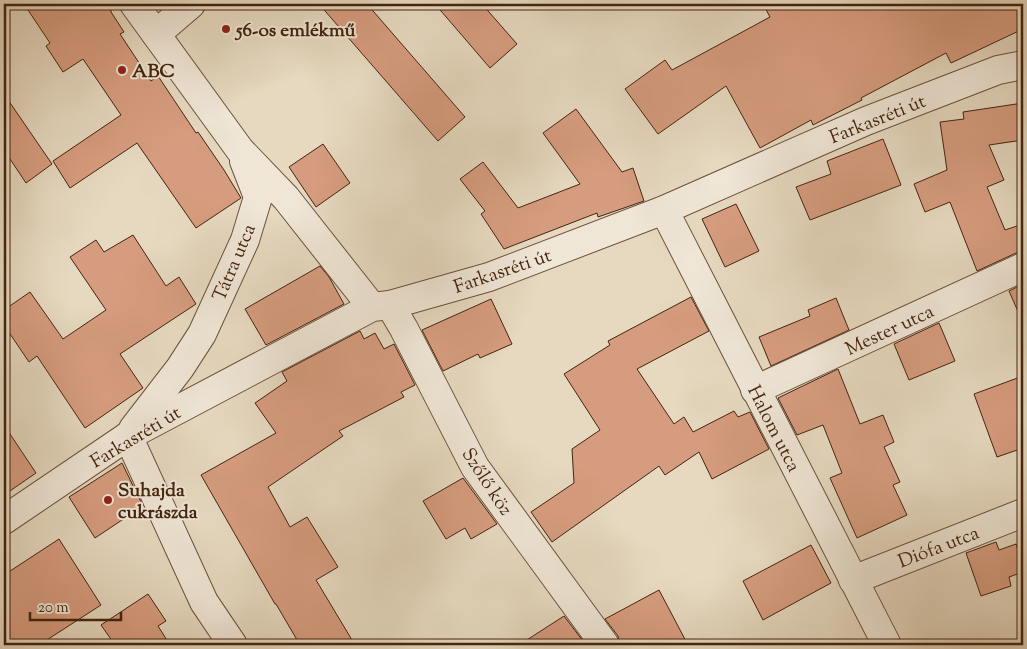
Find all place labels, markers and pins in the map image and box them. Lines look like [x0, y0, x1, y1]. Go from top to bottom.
place label: 56-os emlékmű [234, 18, 356, 45]
marker: 56-os emlékmű [220, 23, 232, 35]
place label: ABC [132, 59, 175, 86]
marker: ABC [116, 64, 128, 76]
place label: Suhajda cukrászda [118, 478, 198, 527]
marker: Suhajda cukrászda [102, 494, 114, 506]

